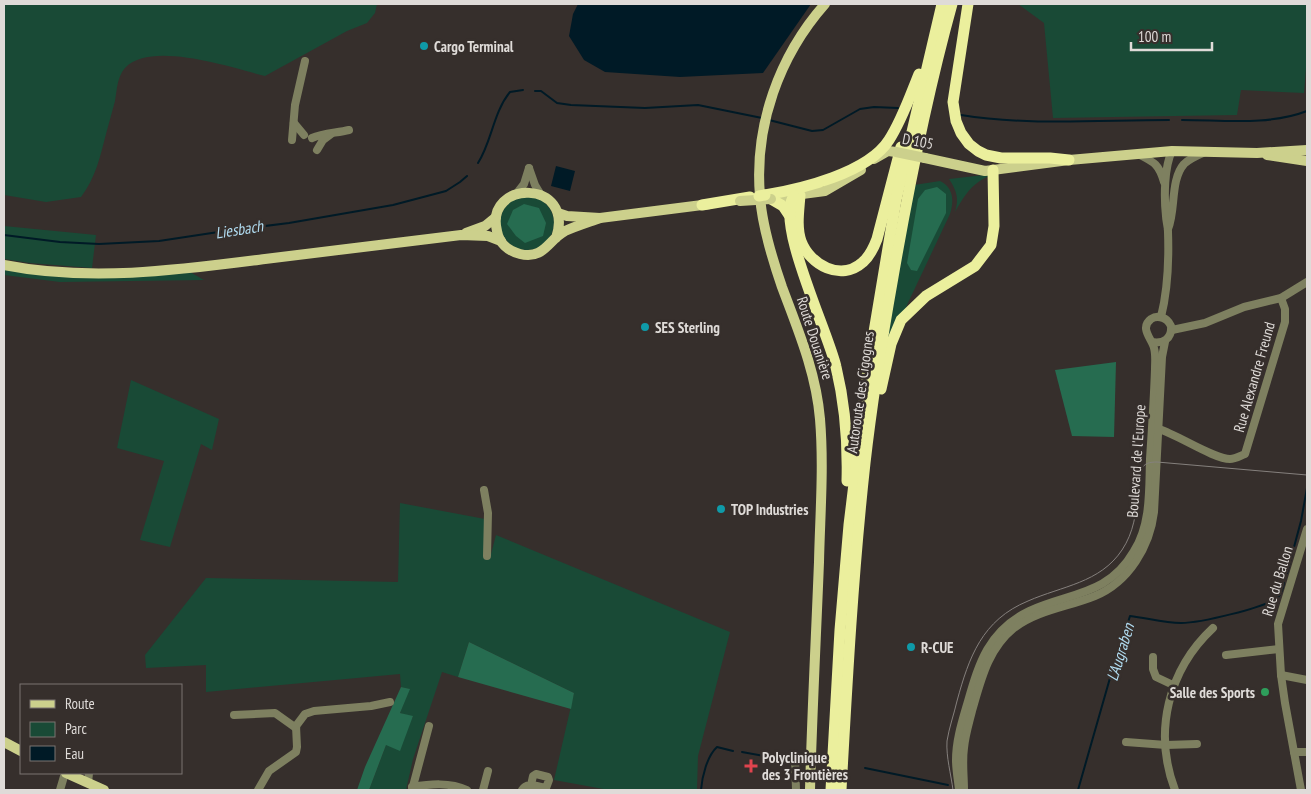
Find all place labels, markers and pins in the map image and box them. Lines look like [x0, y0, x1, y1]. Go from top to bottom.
place label: Cargo Terminal [434, 37, 514, 56]
marker: Cargo Terminal [418, 40, 430, 52]
place label: SES Sterling [655, 318, 720, 337]
marker: SES Sterling [639, 321, 651, 333]
place label: TOP Industries [731, 500, 808, 519]
marker: TOP Industries [715, 503, 727, 515]
place label: R-CUE [921, 638, 954, 657]
marker: R-CUE [905, 641, 917, 653]
place label: Salle des Sports [1170, 683, 1255, 702]
marker: Salle des Sports [1259, 686, 1271, 698]
place label: Polyclinique des 3 Frontières [762, 748, 848, 784]
marker: Polyclinique des 3 Frontières [744, 759, 758, 773]

